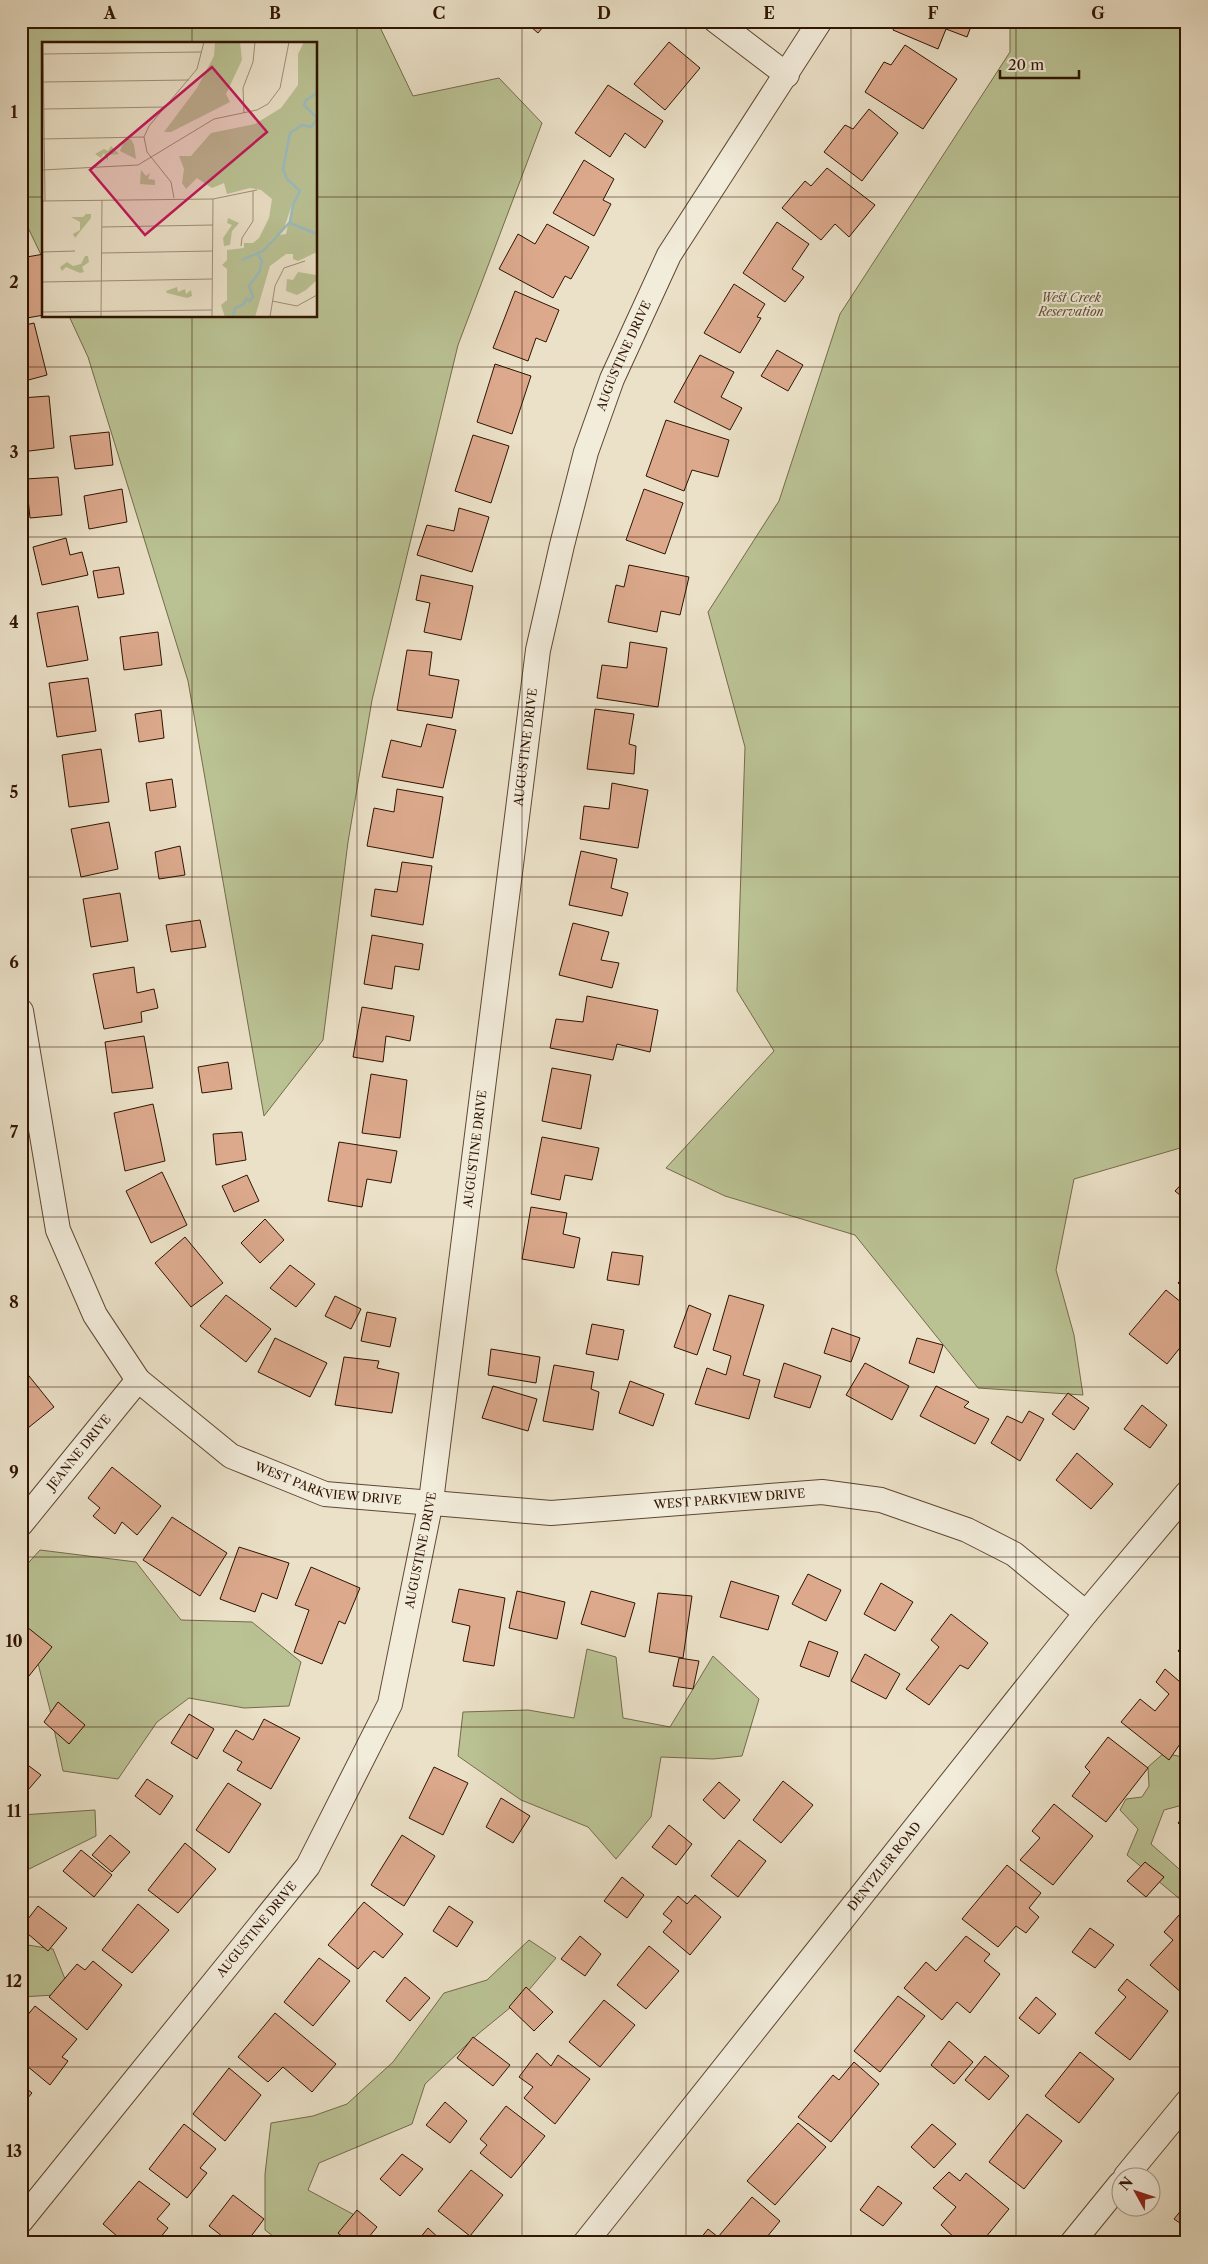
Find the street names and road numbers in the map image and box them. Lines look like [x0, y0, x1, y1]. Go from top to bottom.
street label: AUGUSTINE DRIVE [593, 298, 654, 414]
street label: AUGUSTINE DRIVE [510, 687, 540, 808]
street label: AUGUSTINE DRIVE [460, 1089, 490, 1210]
street label: JEANNE DRIVE [42, 1412, 114, 1495]
street label: WEST PARKVIEW DRIVE [252, 1458, 402, 1507]
street label: WEST PARKVIEW DRIVE [652, 1485, 806, 1512]
street label: AUGUSTINE DRIVE [401, 1491, 439, 1611]
street label: DENTZLER ROAD [844, 1819, 924, 1914]
street label: AUGUSTINE DRIVE [213, 1878, 299, 1981]

